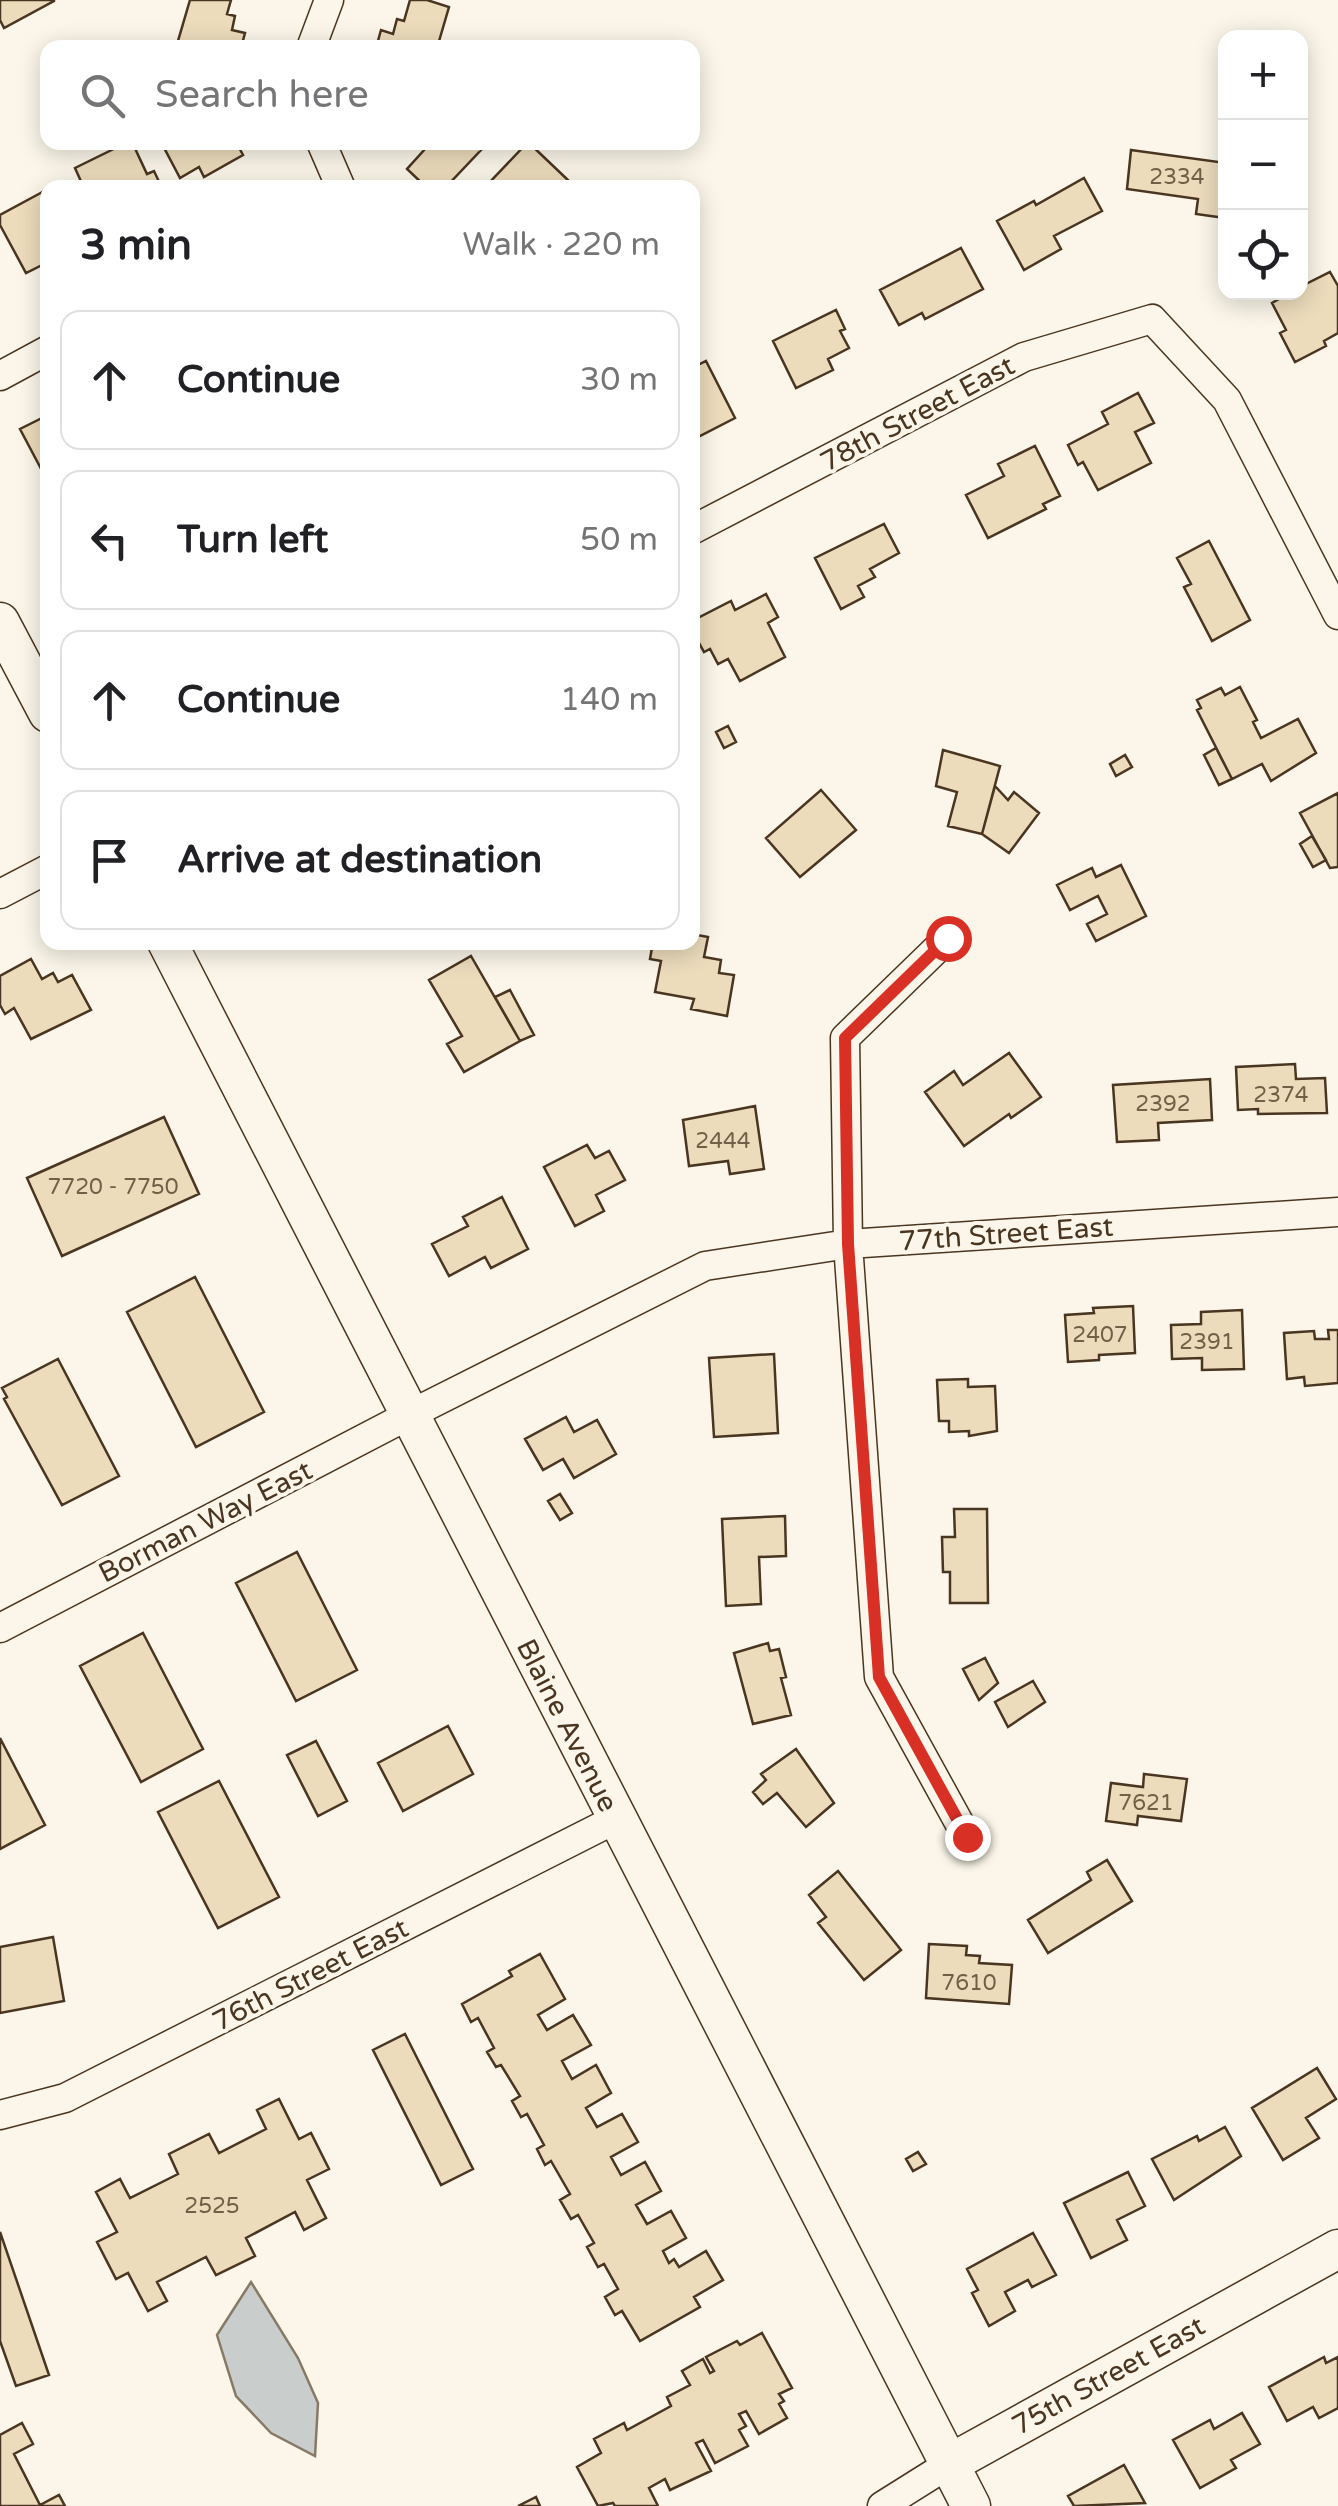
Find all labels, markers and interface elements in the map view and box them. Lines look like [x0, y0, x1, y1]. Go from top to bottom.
map controls [1218, 30, 1308, 300]
button: + [1218, 30, 1308, 120]
search box [40, 40, 700, 150]
icon: search [75, 68, 130, 123]
text: Search here [155, 72, 369, 118]
button: − [1218, 120, 1308, 210]
house number: 2334 [1149, 164, 1205, 190]
button: locate [1218, 210, 1308, 300]
text: 3 min [80, 220, 192, 271]
text: Walk · 220 m [463, 226, 660, 264]
street label: 78th Street East [815, 348, 1021, 479]
icon: ahead [82, 353, 137, 408]
text: Continue [177, 357, 340, 403]
text: 30 m [580, 361, 658, 399]
icon: left [82, 513, 137, 568]
text: Turn left [177, 517, 328, 563]
text: 50 m [580, 521, 658, 559]
icon: ahead [82, 673, 137, 728]
text: Continue [177, 677, 340, 723]
text: 140 m [560, 681, 658, 719]
icon: arrive [82, 833, 137, 888]
text: Arrive at destination [177, 837, 542, 883]
route start [926, 916, 972, 962]
house number: 2374 [1253, 1082, 1309, 1108]
house number: 2392 [1135, 1091, 1191, 1117]
house number: 2444 [695, 1128, 751, 1154]
house number: 7720 - 7750 [48, 1174, 178, 1200]
street label: 77th Street East [898, 1210, 1115, 1258]
house number: 2407 [1072, 1322, 1128, 1348]
house number: 2391 [1179, 1329, 1235, 1355]
street label: Borman Way East [93, 1453, 318, 1590]
street label: Blaine Avenue [509, 1633, 625, 1817]
house number: 7621 [1118, 1790, 1174, 1816]
route end [945, 1815, 991, 1861]
street label: 76th Street East [207, 1911, 414, 2039]
house number: 7610 [941, 1970, 997, 1996]
house number: 2525 [184, 2193, 240, 2219]
street label: 75th Street East [1006, 2309, 1211, 2443]

